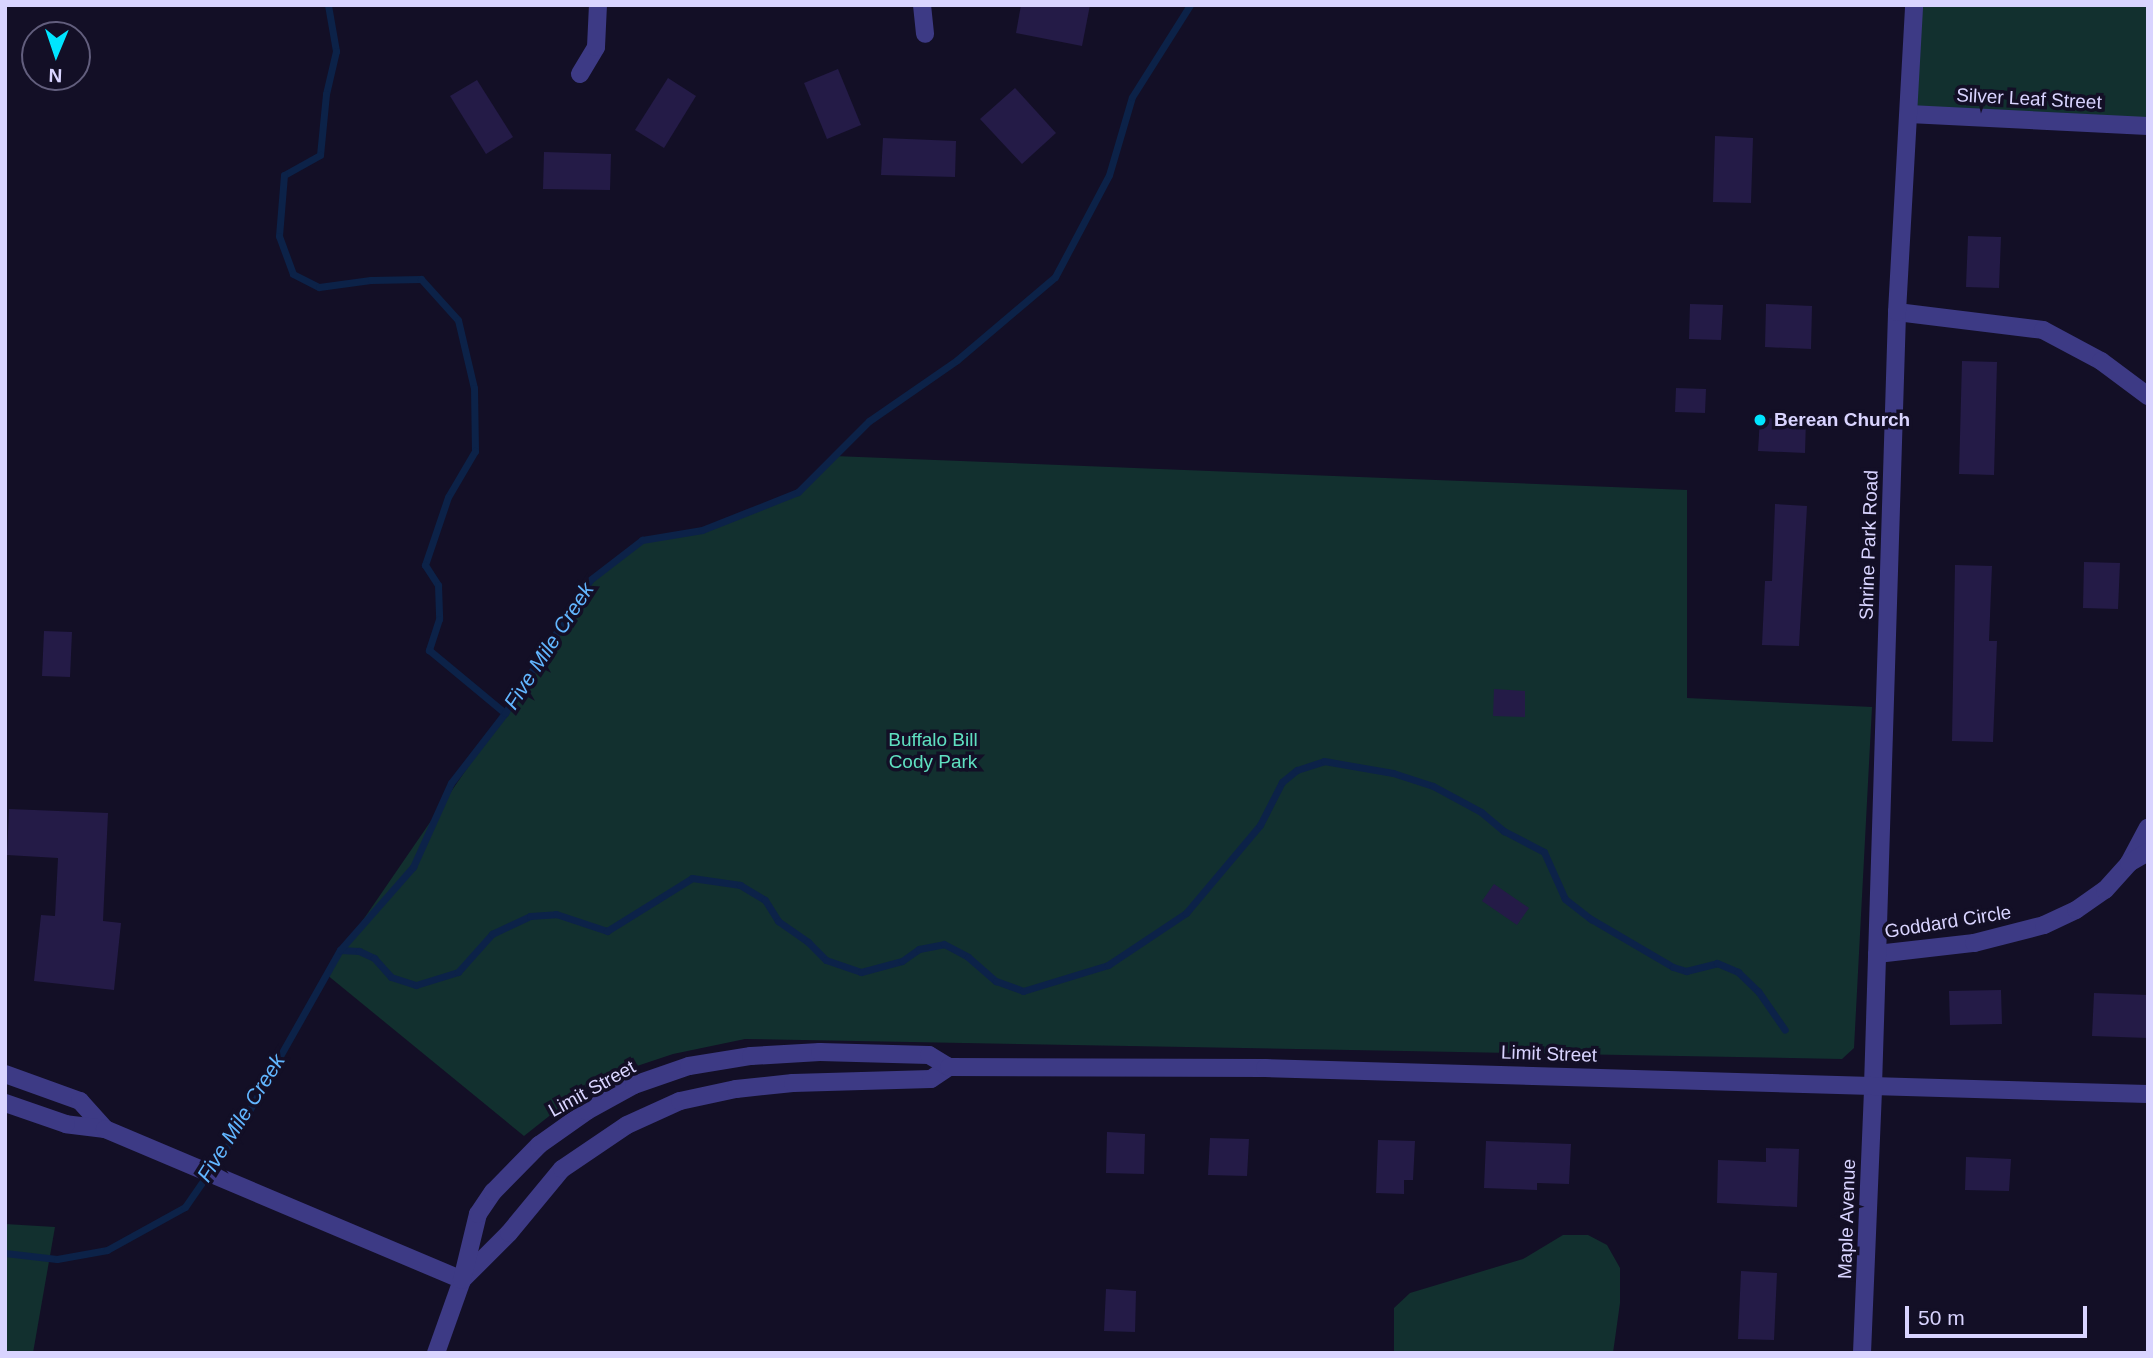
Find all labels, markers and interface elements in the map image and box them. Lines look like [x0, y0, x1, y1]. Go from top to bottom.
north arrow [21, 21, 91, 91]
text: N [48, 65, 63, 86]
street label: Silver Leaf Street [1956, 84, 2102, 114]
place label: Berean Church [1774, 409, 1910, 431]
marker: Berean Church [1752, 412, 1768, 428]
street label: Shrine Park Road [1855, 470, 1883, 620]
water label: Five Mile Creek [499, 578, 599, 714]
park label: Buffalo Bill Cody Park [888, 729, 978, 773]
street label: Goddard Circle [1883, 901, 2013, 943]
street label: Limit Street [1501, 1041, 1597, 1067]
water label: Five Mile Creek [192, 1049, 290, 1187]
street label: Limit Street [544, 1056, 640, 1122]
street label: Maple Avenue [1833, 1158, 1861, 1280]
scale bar [1908, 1292, 2090, 1336]
text: 50 m [1918, 1306, 1965, 1329]

